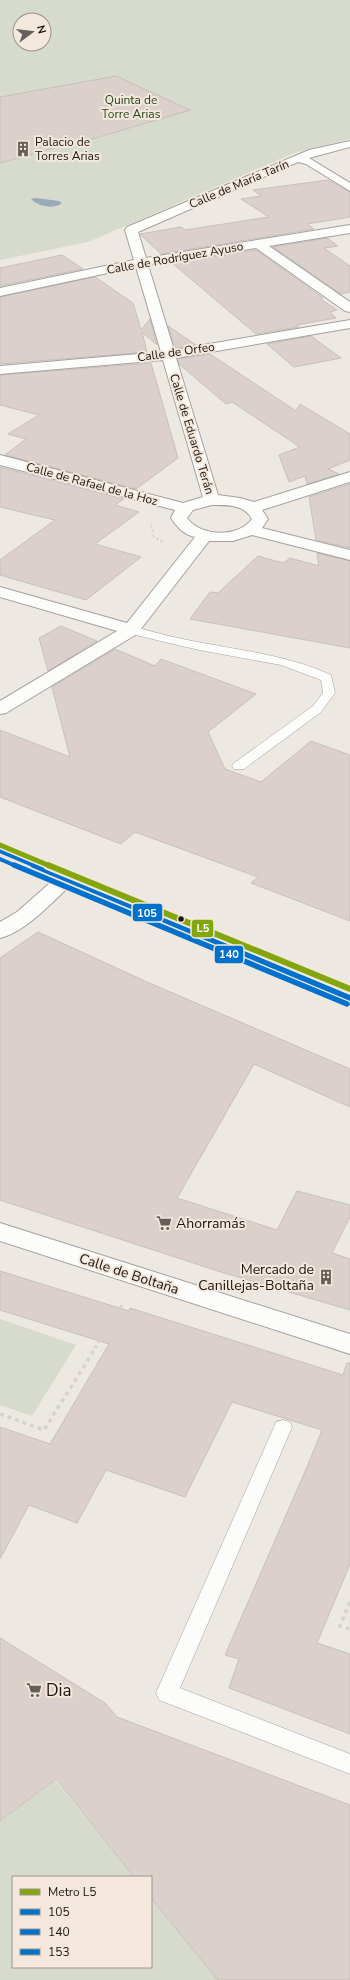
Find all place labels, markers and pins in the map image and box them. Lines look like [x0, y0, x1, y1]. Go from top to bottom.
place label: Palacio de Torres Arias [35, 134, 100, 164]
building icon: Palacio de Torres Arias [14, 140, 32, 158]
unlabelled marker [176, 914, 186, 924]
supermarket icon: Ahorramás [155, 1214, 173, 1232]
place label: Ahorramás [176, 1214, 246, 1233]
place label: Mercado de Canillejas-Boltaña [198, 1260, 314, 1295]
building icon: Mercado de Canillejas-Boltaña [317, 1268, 335, 1286]
place label: Dia [46, 1679, 72, 1702]
supermarket icon: Dia [25, 1681, 43, 1699]

